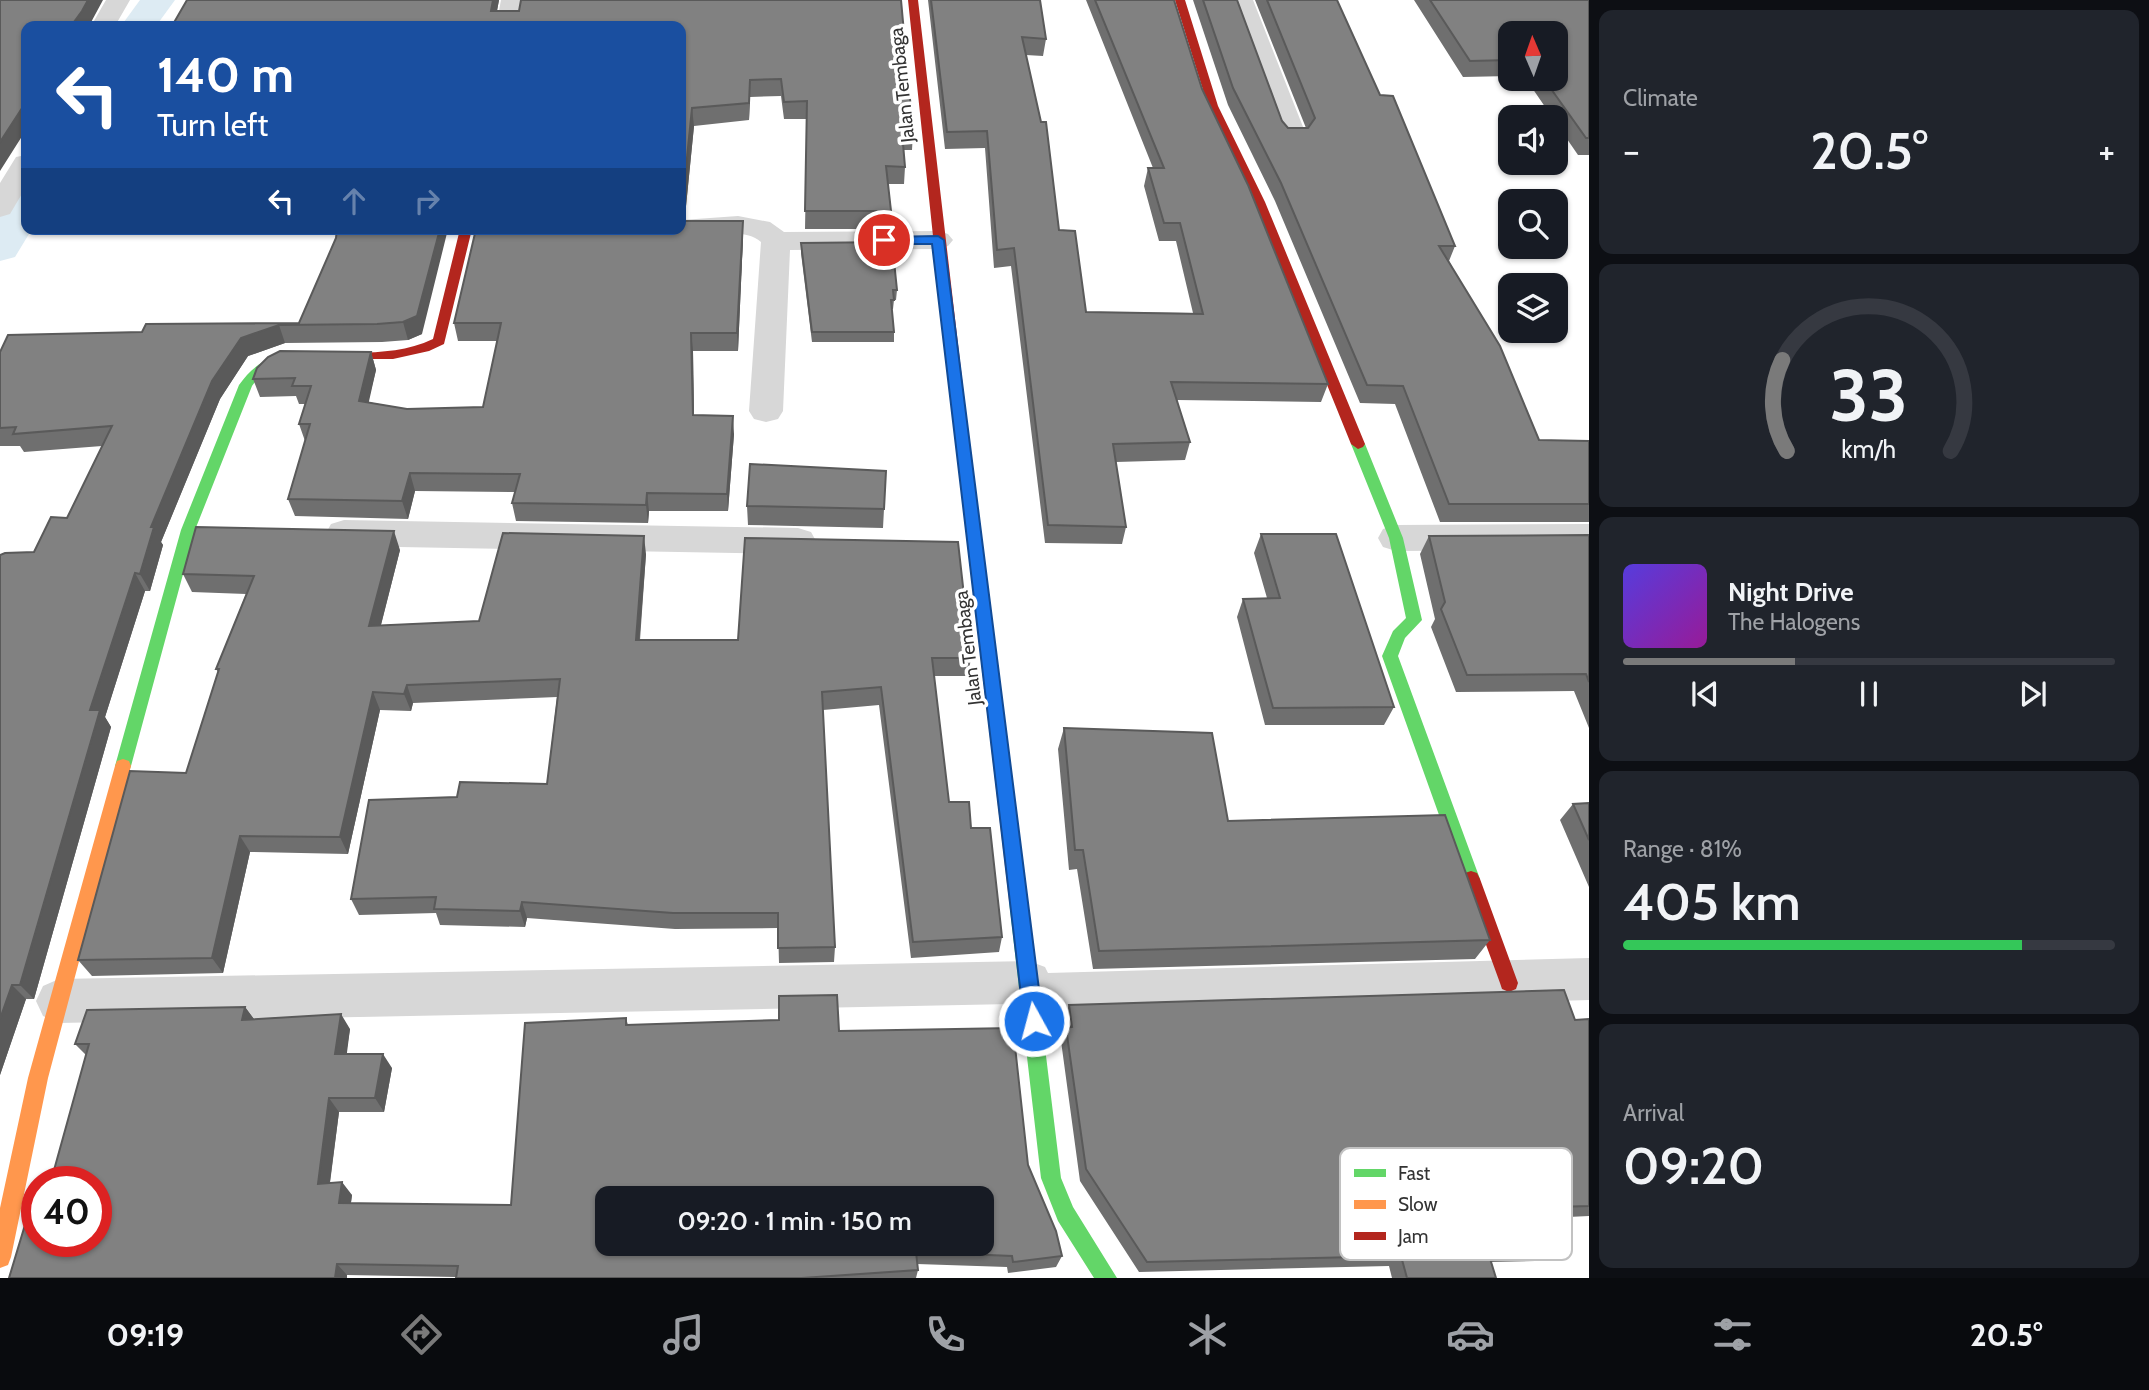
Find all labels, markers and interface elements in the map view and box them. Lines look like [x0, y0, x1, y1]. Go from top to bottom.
north arrow [1498, 21, 1568, 91]
map controls [1498, 21, 1568, 343]
street label: Jalan Tembaga [885, 26, 920, 145]
text: 140 m [157, 45, 294, 104]
icon: left [42, 49, 133, 140]
text: Climate [1623, 84, 1698, 112]
text: Turn left [157, 105, 268, 144]
button: sound [1498, 105, 1568, 175]
text: 20.5° [1810, 119, 1928, 182]
text: − [1623, 127, 1640, 174]
text: + [2098, 127, 2115, 174]
icon: left [262, 182, 300, 220]
icon: ahead [335, 182, 373, 220]
icon: right [408, 182, 446, 220]
button: search [1498, 189, 1568, 259]
pin [854, 210, 914, 270]
icon: arrive [865, 221, 903, 259]
button: layers [1498, 273, 1568, 343]
text: 33 [1830, 352, 1908, 440]
text: km/h [1842, 434, 1896, 464]
text: Night Drive [1728, 576, 1854, 608]
street label: Jalan Tembaga [950, 589, 987, 708]
text: The Halogens [1728, 608, 1860, 636]
icon: previous [1686, 675, 1724, 713]
icon: pause [1850, 675, 1888, 713]
icon: next [2014, 675, 2052, 713]
text: Range · 81% [1623, 835, 1742, 863]
text: 405 km [1623, 870, 1801, 933]
position arrow [997, 984, 1071, 1058]
text: Arrival [1623, 1099, 1684, 1127]
text: 09:20 [1623, 1134, 1764, 1197]
legend [1340, 1148, 1572, 1260]
text: Fast [1398, 1162, 1431, 1185]
speed limit sign: 40 [21, 1166, 112, 1257]
text: Slow [1398, 1193, 1438, 1216]
text: 09:20 · 1 min · 150 m [677, 1205, 912, 1237]
text: Jam [1397, 1225, 1428, 1248]
icon: directions [397, 1310, 446, 1359]
icon: music [659, 1310, 708, 1359]
icon: phone [921, 1310, 970, 1359]
icon: climate [1183, 1310, 1232, 1359]
icon: car [1446, 1310, 1495, 1359]
icon: filters [1708, 1310, 1757, 1359]
text: 09:19 [107, 1315, 184, 1354]
text: 20.5° [1970, 1315, 2042, 1354]

